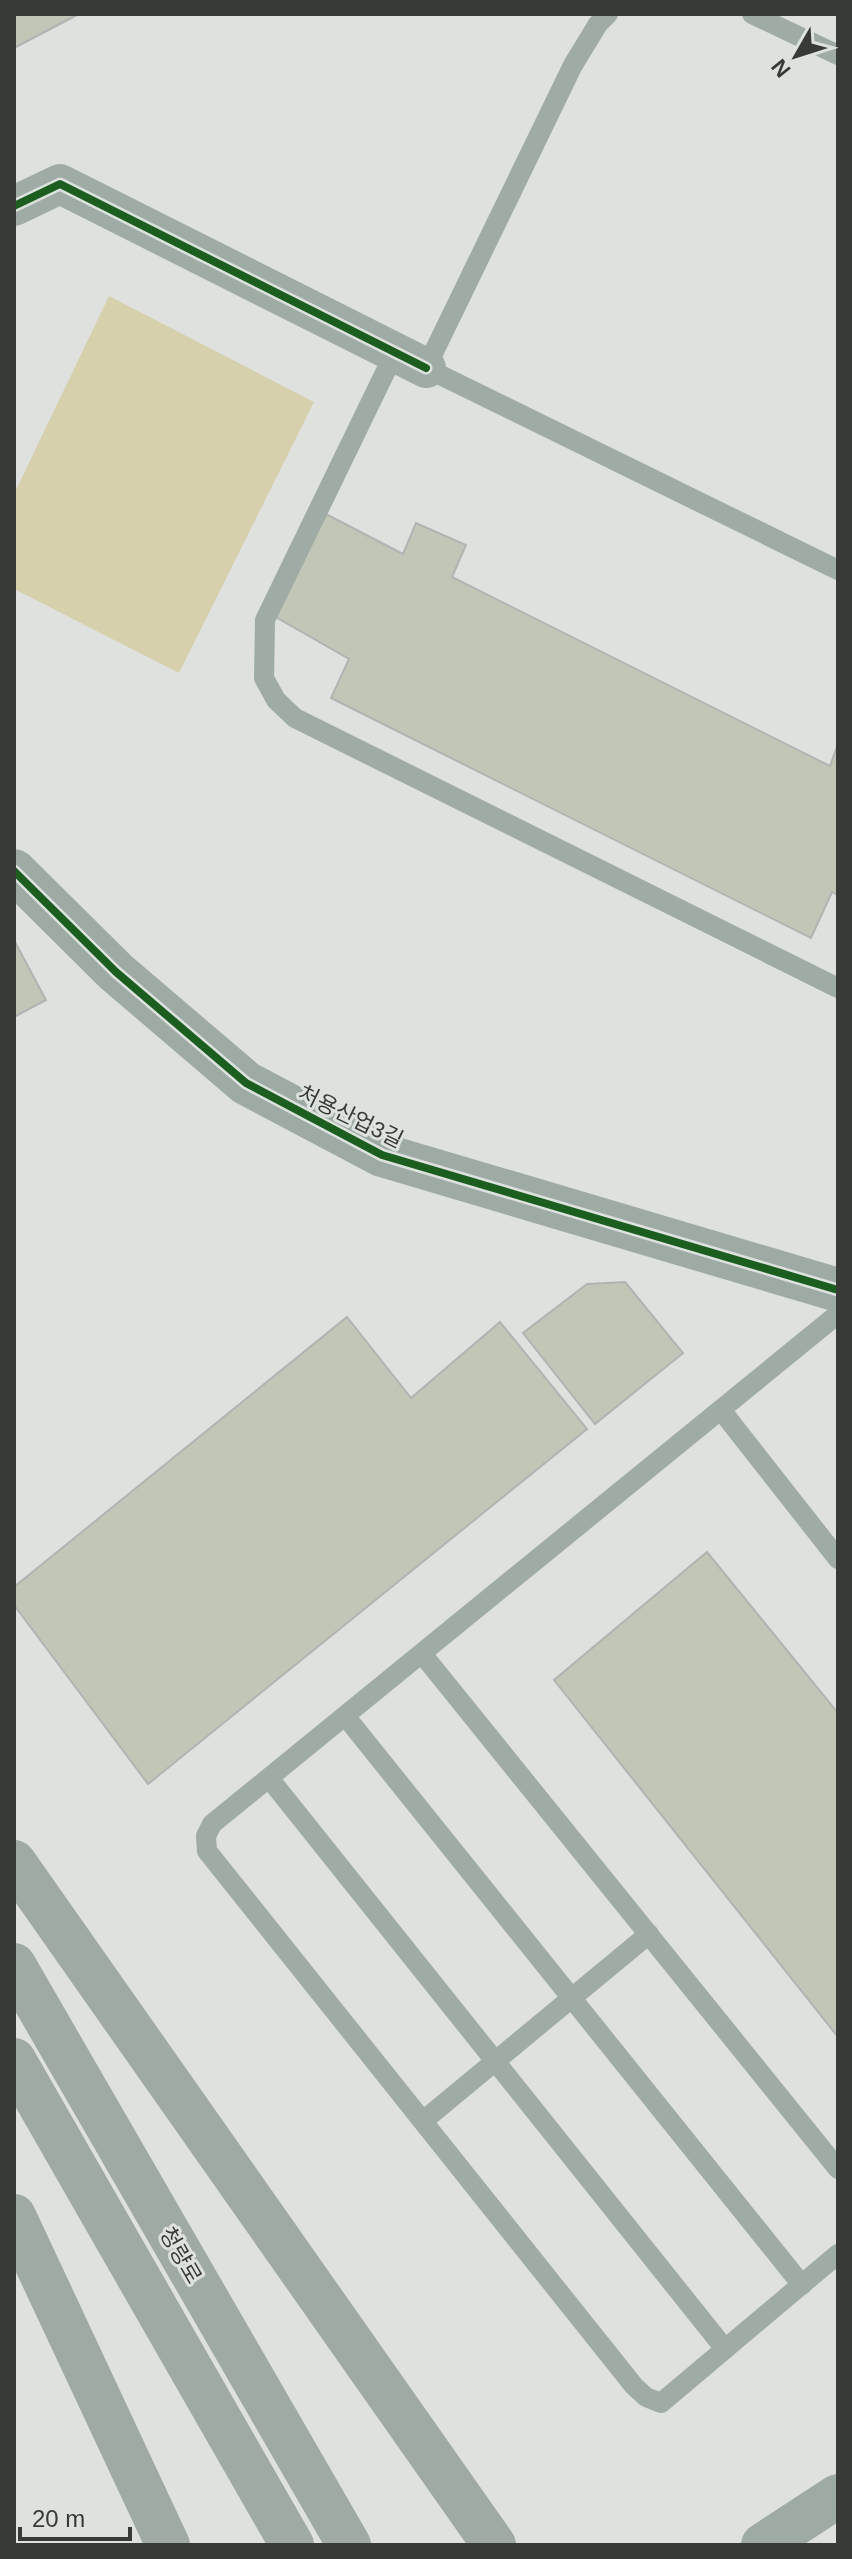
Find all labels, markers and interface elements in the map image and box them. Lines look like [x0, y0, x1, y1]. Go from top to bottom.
north arrow [756, 16, 836, 96]
text: N [766, 54, 796, 82]
street label: 처용산업3길 [294, 1080, 407, 1153]
street label: 청량로 [155, 2223, 207, 2288]
scale bar [20, 2491, 130, 2541]
text: 20 m [32, 2505, 85, 2532]

